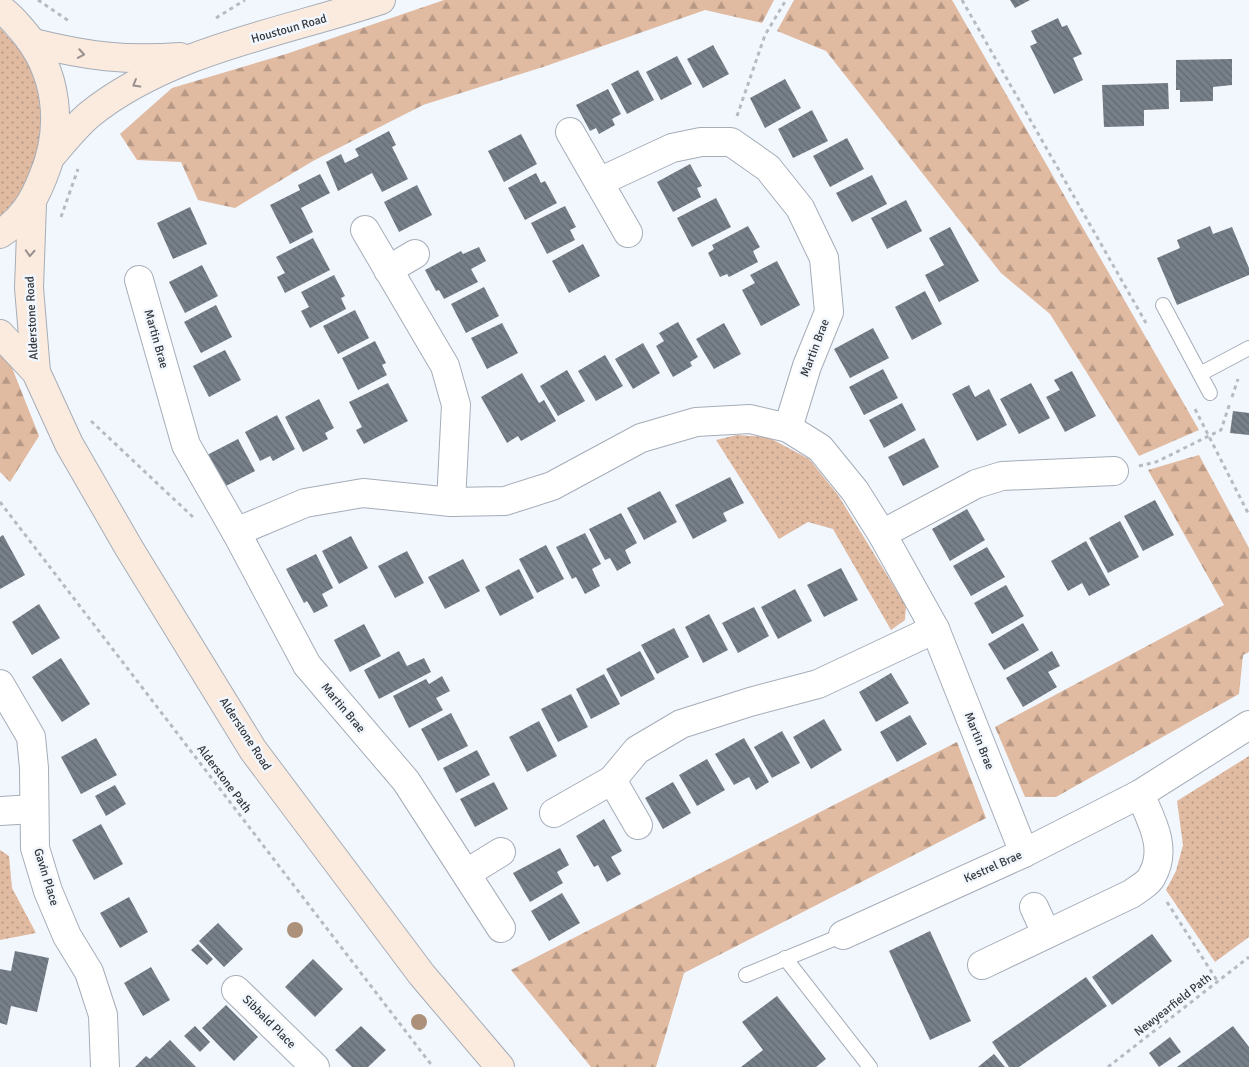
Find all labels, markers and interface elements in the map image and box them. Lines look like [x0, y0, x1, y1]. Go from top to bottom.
street label: Houstoun Road [249, 11, 329, 47]
one-way arrow [77, 48, 85, 58]
one-way arrow [133, 78, 142, 88]
one-way arrow [25, 250, 35, 257]
street label: Alderstone Road [22, 276, 42, 360]
street label: Martin Brae [140, 308, 172, 370]
street label: Martin Brae [797, 317, 833, 379]
street label: Martin Brae [318, 680, 368, 736]
street label: Alderstone Road [216, 695, 274, 773]
street label: Martin Brae [961, 710, 997, 772]
street label: Alderstone Path [193, 742, 255, 816]
street label: Gavin Place [30, 846, 62, 908]
street label: Kestrel Brae [962, 847, 1024, 887]
street label: Newyearfield Path [1131, 970, 1215, 1040]
street label: Sibbald Place [239, 992, 299, 1052]

